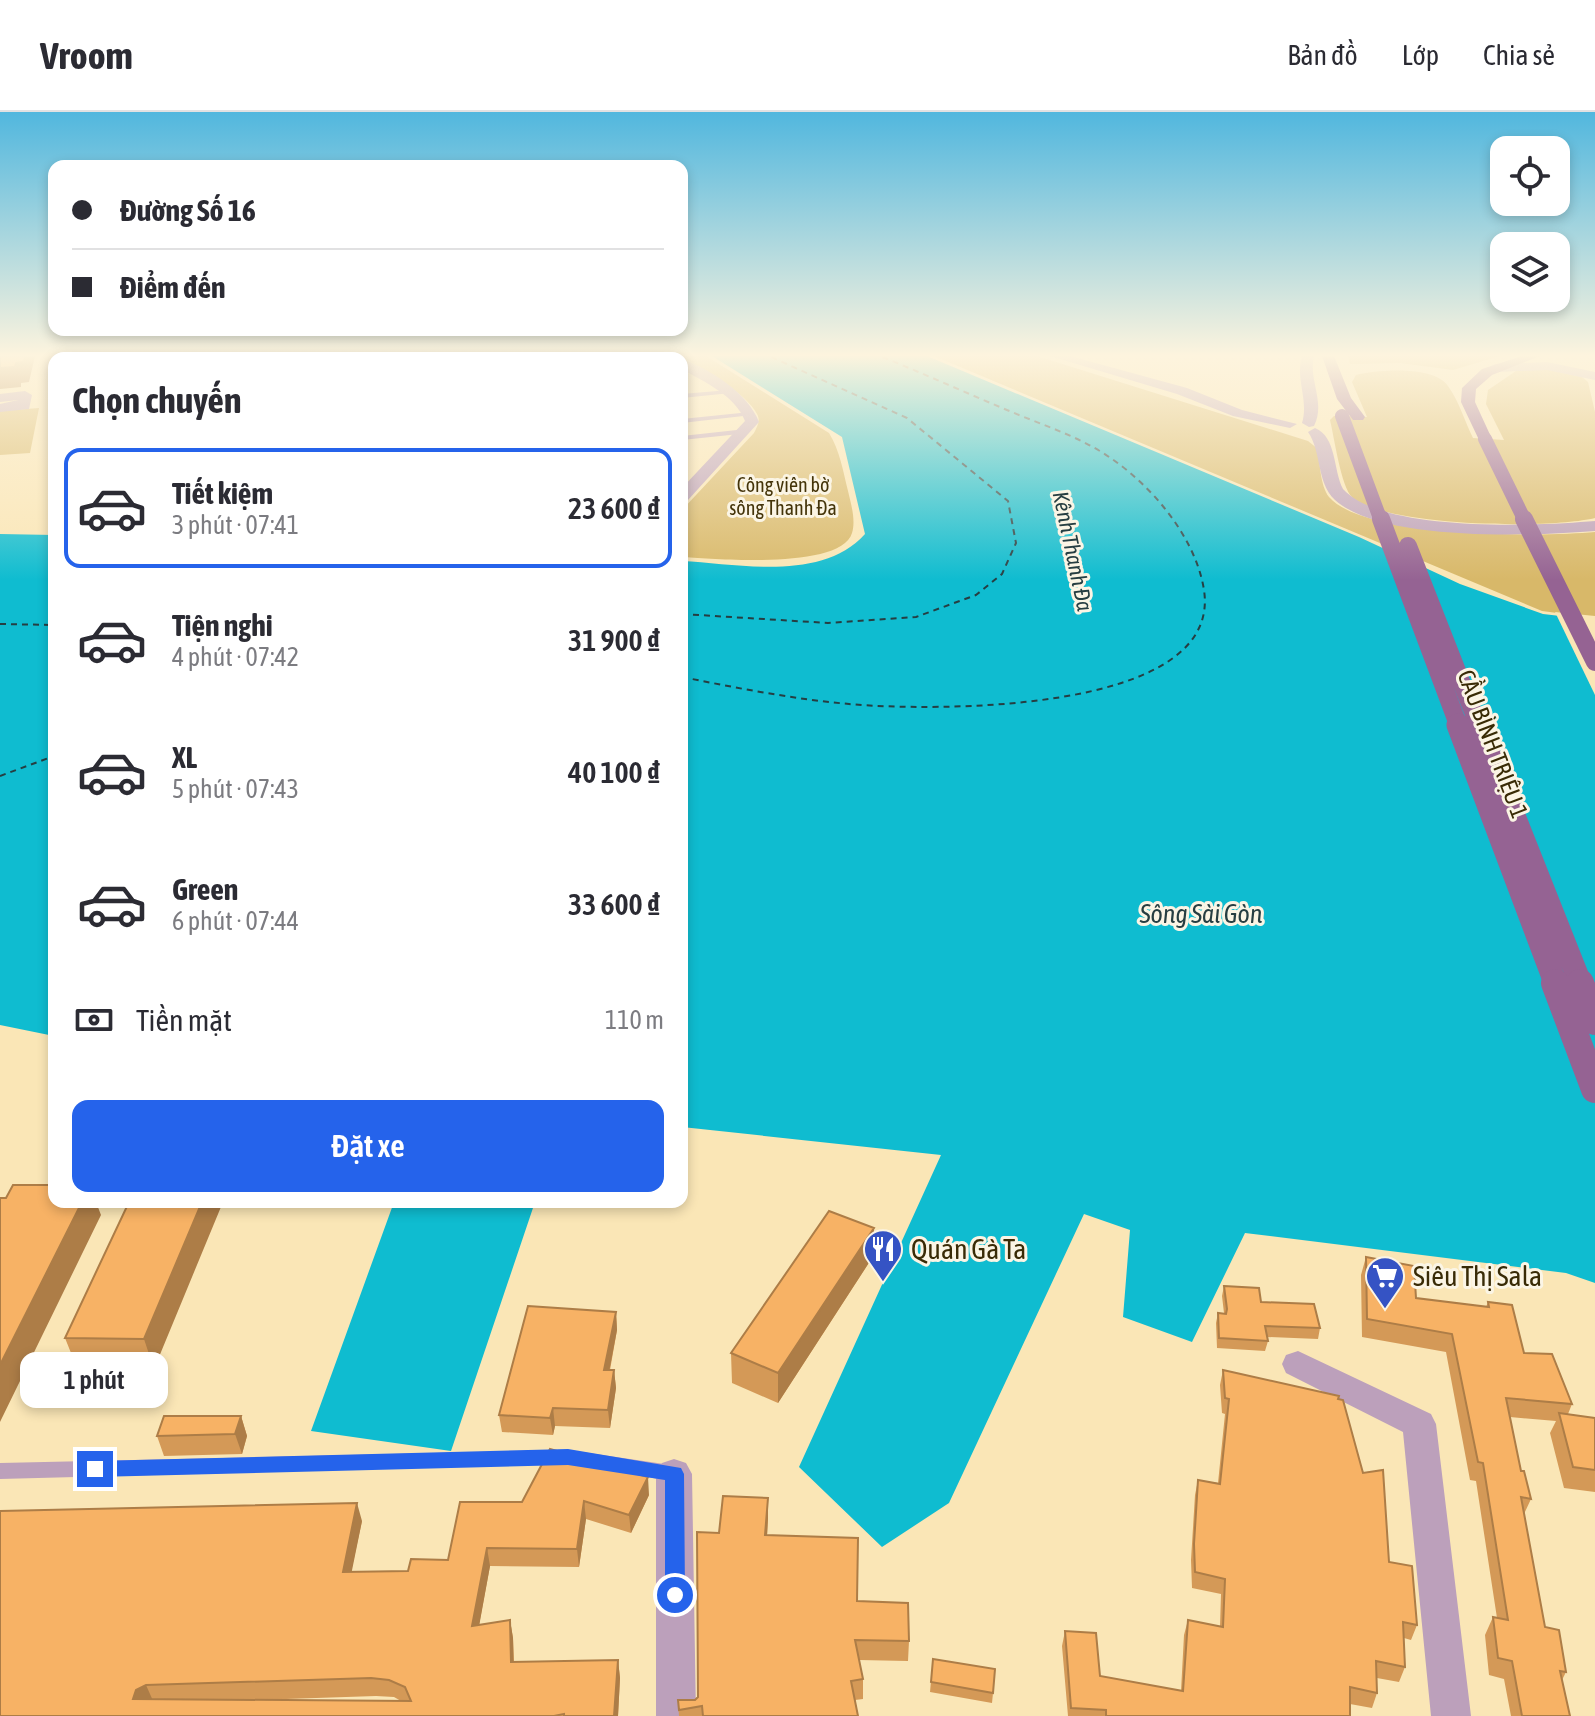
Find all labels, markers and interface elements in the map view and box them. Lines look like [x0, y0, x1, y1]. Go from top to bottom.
text: Vroom [40, 34, 133, 77]
text: Bản đồ [1287, 39, 1358, 71]
text: Lớp [1402, 39, 1439, 71]
text: Chia sẻ [1483, 39, 1555, 71]
map controls [1490, 136, 1570, 312]
button: locate [1490, 136, 1570, 216]
text: Đường Số 16 [120, 193, 256, 227]
button: layers [1490, 232, 1570, 312]
text: Điểm đến [120, 270, 226, 304]
text: Chọn chuyến [72, 379, 241, 421]
icon: car [76, 472, 148, 544]
park label: Công viên bờ sông Thanh Đa [729, 473, 837, 519]
text: Tiết kiệm [172, 476, 273, 510]
water label: Kênh Thanh Đa [1048, 489, 1098, 613]
text: 23 600 ₫ [568, 491, 660, 525]
text: 3 phút · 07:41 [172, 510, 299, 540]
icon: car [76, 604, 148, 676]
text: Tiện nghi [172, 608, 273, 642]
text: 31 900 ₫ [568, 623, 660, 657]
text: 4 phút · 07:42 [172, 642, 299, 672]
street label: CẦU BÌNH TRIỆU 1 [1452, 665, 1536, 822]
icon: car [76, 736, 148, 808]
text: XL [172, 740, 197, 774]
text: 40 100 ₫ [568, 755, 660, 789]
text: 5 phút · 07:43 [172, 774, 299, 804]
icon: car [76, 868, 148, 940]
text: Green [172, 872, 238, 906]
text: 33 600 ₫ [568, 887, 660, 921]
water label: Sông Sài Gòn [1139, 899, 1263, 929]
text: 6 phút · 07:44 [172, 906, 299, 936]
icon: cash [72, 998, 116, 1042]
text: Tiền mặt [136, 1003, 232, 1037]
text: 110 m [605, 1005, 664, 1035]
button: Đặt xe [72, 1100, 664, 1192]
restaurant icon: Quán Gà Ta [862, 1228, 904, 1283]
place label: Quán Gà Ta [911, 1233, 1026, 1265]
supermarket icon: Siêu Thị Sala [1364, 1255, 1406, 1310]
place label: Siêu Thị Sala [1413, 1260, 1542, 1292]
callout: 1 phút [21, 1353, 169, 1409]
text: 1 phút [64, 1365, 124, 1395]
route end [77, 1451, 113, 1487]
route start [657, 1577, 693, 1613]

